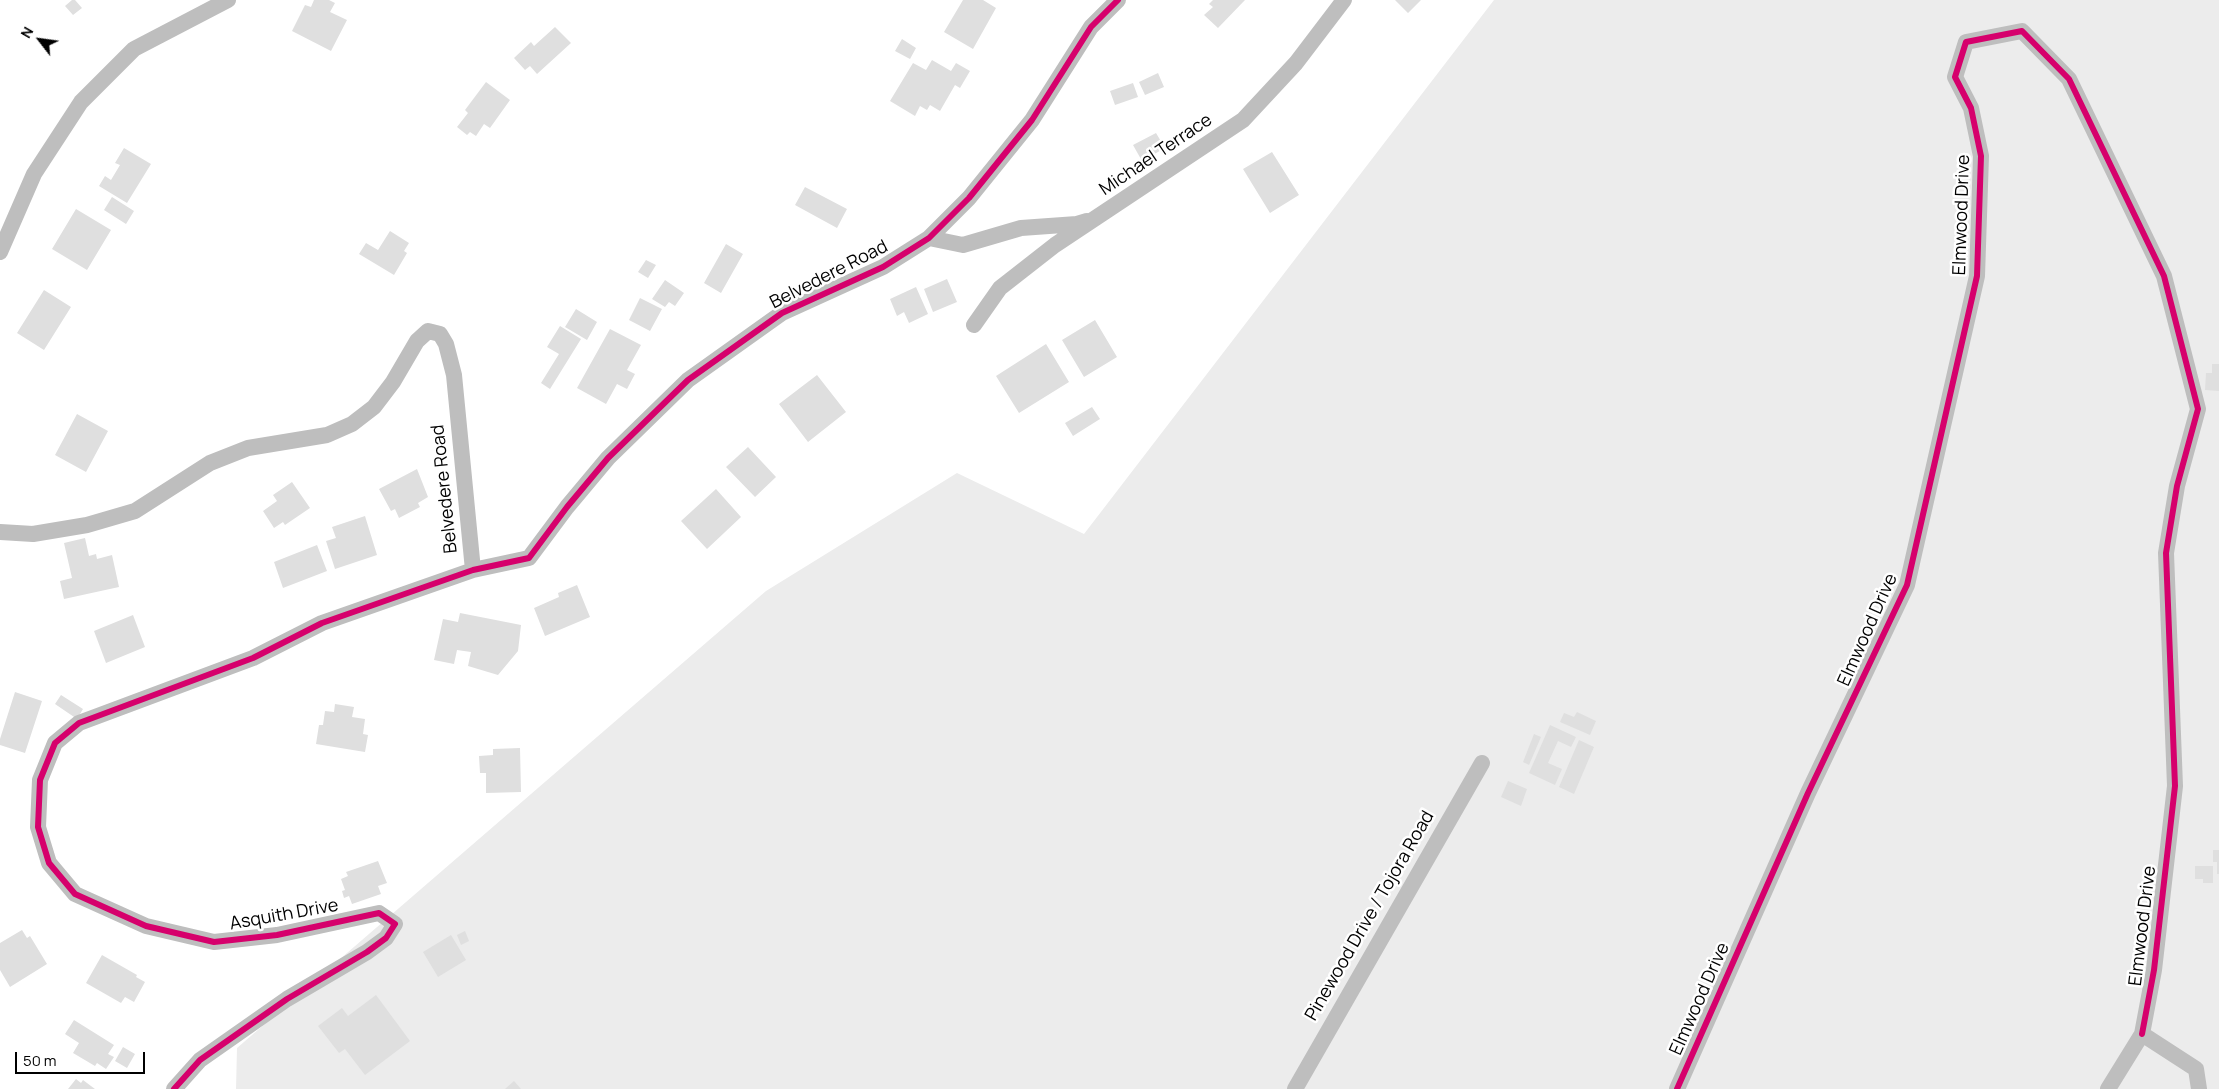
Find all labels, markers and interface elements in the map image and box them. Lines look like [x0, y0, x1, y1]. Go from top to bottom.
north arrow [15, 15, 65, 65]
text: N [16, 23, 37, 41]
street label: Michael Terrace [1096, 109, 1216, 201]
street label: Elmwood Drive [1949, 154, 1975, 276]
street label: Belvedere Road [766, 236, 892, 314]
street label: Belvedere Road [427, 424, 463, 554]
street label: Elmwood Drive [1834, 570, 1902, 690]
street label: Pinewood Drive / Tojora Road [1301, 807, 1439, 1025]
street label: Elmwood Drive [2125, 865, 2161, 987]
street label: Asquith Drive [228, 895, 340, 935]
street label: Elmwood Drive [1666, 939, 1734, 1059]
scale bar [18, 1042, 148, 1074]
text: 50 m [23, 1050, 57, 1071]

